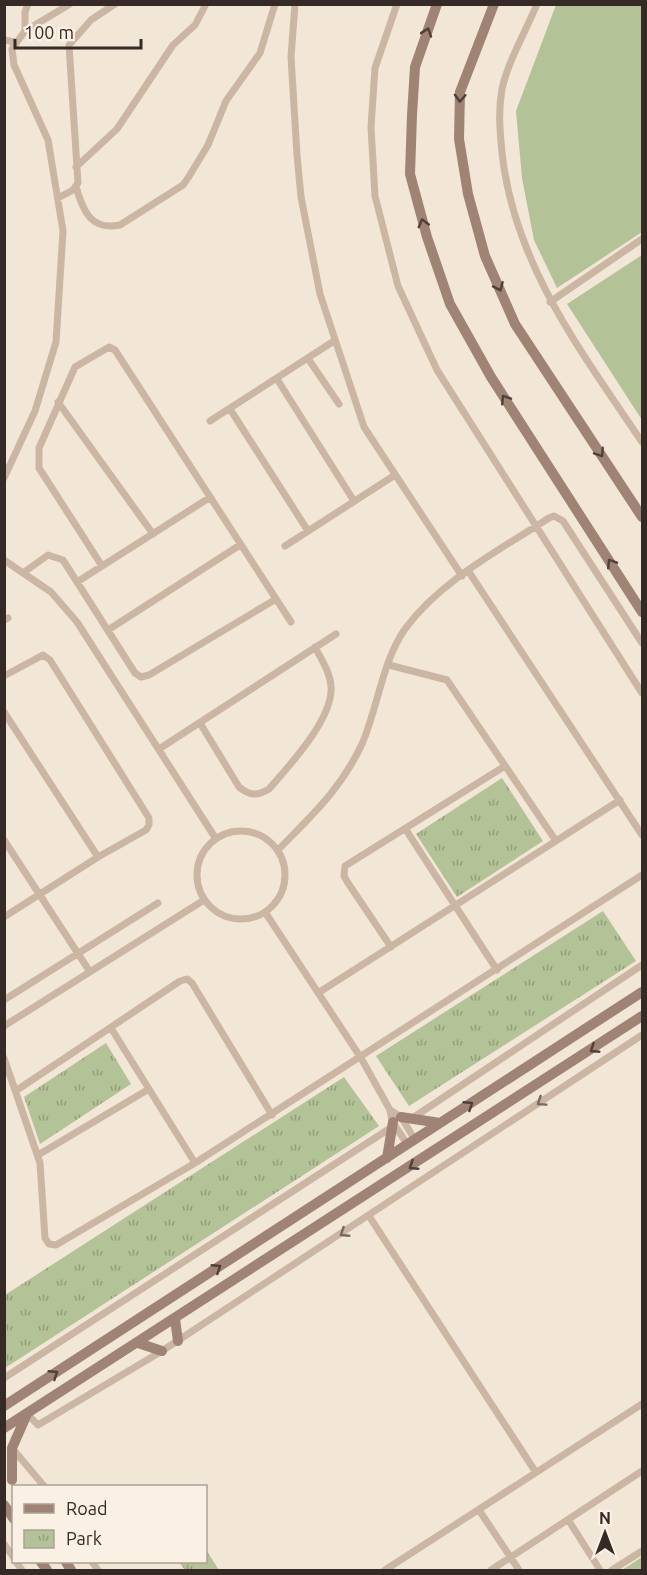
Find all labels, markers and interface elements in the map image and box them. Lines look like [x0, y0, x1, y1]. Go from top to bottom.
scale bar [15, 12, 141, 50]
text: 100 m [24, 22, 74, 42]
one-way arrow [419, 27, 432, 38]
one-way arrow [454, 94, 467, 103]
one-way arrow [418, 218, 430, 229]
one-way arrow [491, 281, 503, 292]
one-way arrow [501, 395, 513, 405]
one-way arrow [593, 447, 604, 458]
one-way arrow [607, 559, 618, 570]
one-way arrow [590, 1041, 600, 1053]
one-way arrow [537, 1095, 548, 1106]
one-way arrow [462, 1101, 473, 1112]
one-way arrow [409, 1159, 420, 1170]
one-way arrow [340, 1225, 350, 1237]
one-way arrow [211, 1263, 221, 1275]
one-way arrow [47, 1370, 58, 1381]
legend [12, 1485, 207, 1563]
text: Road [66, 1498, 108, 1518]
north arrow [575, 1503, 635, 1563]
text: N [599, 1509, 611, 1527]
text: Park [66, 1528, 102, 1548]

